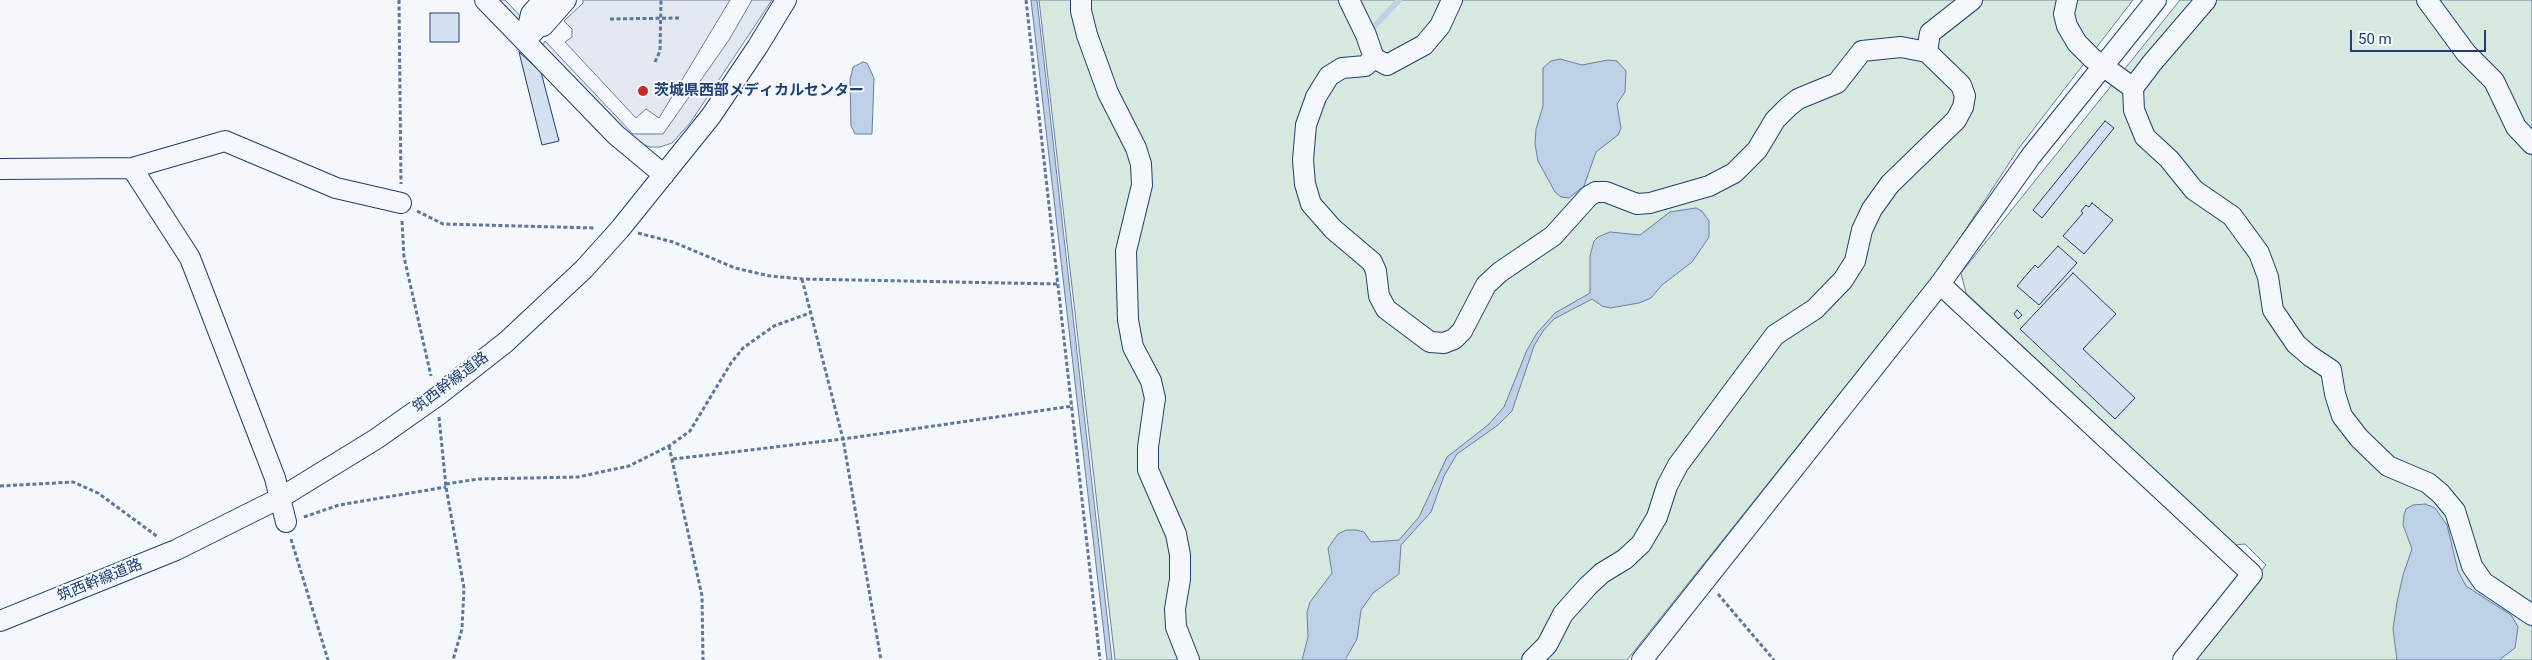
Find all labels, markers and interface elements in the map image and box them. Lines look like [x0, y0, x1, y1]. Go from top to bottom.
scale bar [2352, 20, 2488, 52]
text: 50 m [2358, 30, 2392, 48]
place label: 茨城県西部メディカルセンター [654, 82, 864, 100]
marker: 茨城県西部メディカルセンター [636, 84, 650, 98]
street label: 筑西幹線道路 [410, 349, 492, 417]
street label: 筑西幹線道路 [55, 556, 145, 606]

